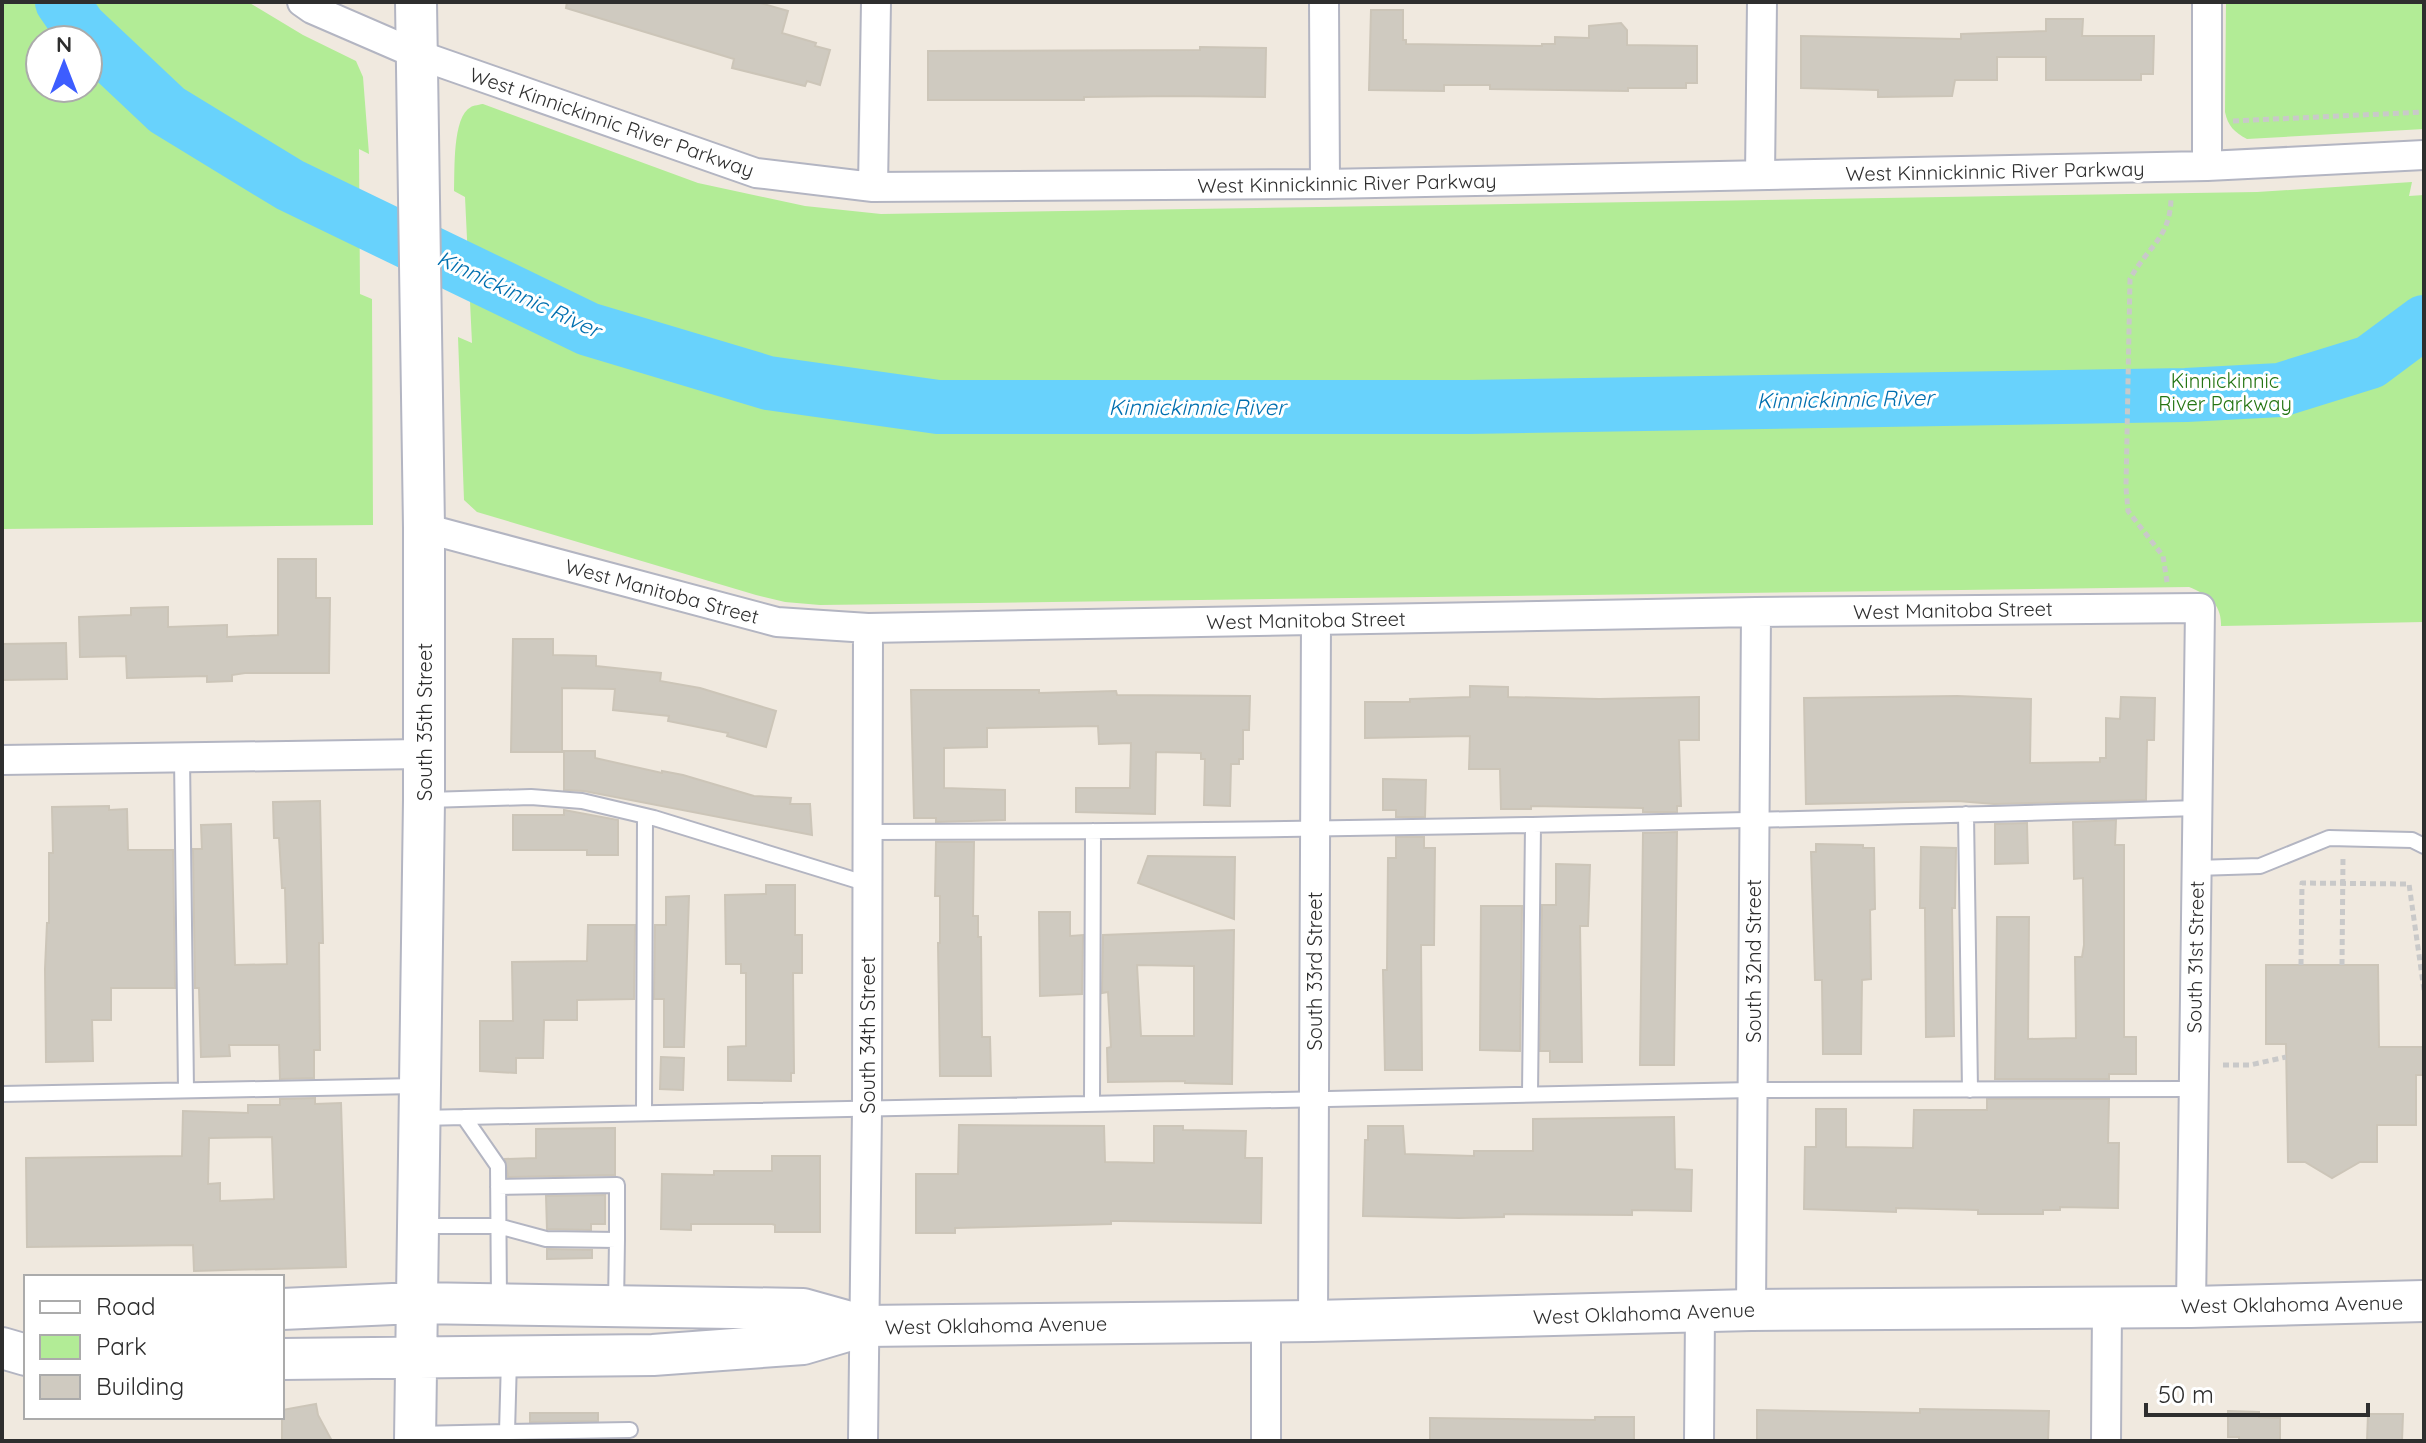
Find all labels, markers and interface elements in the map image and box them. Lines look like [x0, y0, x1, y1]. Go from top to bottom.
north arrow [24, 24, 104, 104]
text: N [56, 30, 72, 58]
street label: West Kinnickinnic River Parkway [466, 61, 758, 183]
street label: West Kinnickinnic River Parkway [1845, 156, 2145, 186]
street label: West Kinnickinnic River Parkway [1197, 168, 1497, 198]
water label: Kinnickinnic River [433, 244, 607, 345]
park label: Kinnickinnic River Parkway [2158, 368, 2292, 416]
water label: Kinnickinnic River [1756, 383, 1936, 415]
water label: Kinnickinnic River [1109, 393, 1288, 421]
street label: West Manitoba Street [562, 553, 762, 629]
street label: West Manitoba Street [1853, 596, 2053, 624]
street label: West Manitoba Street [1206, 606, 1406, 634]
street label: South 35th Street [412, 643, 437, 801]
street label: South 32nd Street [1741, 879, 1766, 1043]
street label: South 31st Street [2181, 880, 2209, 1033]
street label: South 33rd Street [1302, 891, 1327, 1050]
street label: South 34th Street [855, 956, 880, 1114]
legend [24, 1275, 284, 1419]
street label: West Oklahoma Avenue [2181, 1290, 2403, 1318]
text: Road [96, 1291, 156, 1321]
street label: West Oklahoma Avenue [1533, 1297, 1755, 1329]
street label: West Oklahoma Avenue [885, 1311, 1107, 1339]
text: Park [96, 1331, 147, 1361]
scale bar [2146, 1367, 2368, 1417]
text: Building [96, 1371, 184, 1401]
text: 50 m [2158, 1379, 2214, 1409]

